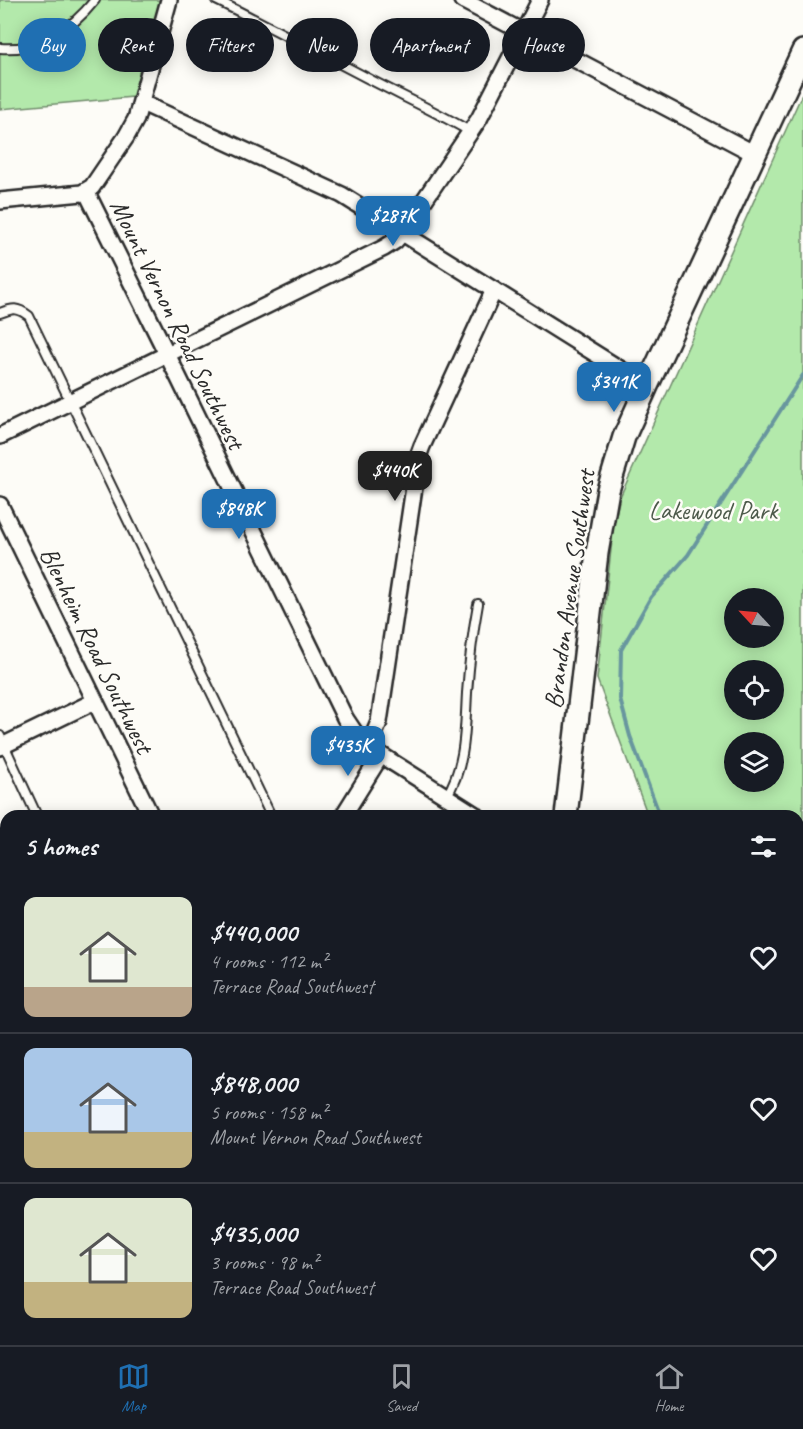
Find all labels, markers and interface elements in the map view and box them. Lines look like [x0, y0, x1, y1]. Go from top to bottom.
chip: Buy [18, 18, 86, 72]
chip: Rent [98, 18, 174, 72]
chip: Filters [186, 18, 274, 72]
chip: New [286, 18, 358, 72]
chip: Apartment [370, 18, 490, 72]
chip: House [502, 18, 585, 72]
street label: Mount Vernon Road Southwest [103, 194, 253, 457]
pin: $287K [351, 196, 435, 247]
text: $287K [370, 203, 416, 228]
pin: $341K [572, 362, 656, 413]
text: $341K [591, 369, 637, 394]
pin: $440K [353, 451, 437, 502]
text: $440K [372, 458, 418, 483]
street label: Brandon Avenue Southwest [536, 465, 603, 710]
pin: $848K [197, 489, 281, 540]
park label: Lakewood Park [649, 494, 779, 527]
text: $848K [216, 496, 262, 521]
street label: Blenheim Road Southwest [32, 542, 162, 761]
north arrow [724, 588, 784, 648]
map controls [724, 588, 784, 792]
button: locate [724, 660, 784, 720]
pin: $435K [306, 726, 390, 777]
button: layers [724, 732, 784, 792]
text: $435K [325, 733, 371, 758]
text: 5 homes [24, 830, 97, 863]
icon: filters [747, 830, 780, 863]
text: $440,000 [210, 916, 297, 949]
icon: home [72, 921, 144, 993]
icon: heart [747, 941, 780, 974]
text: 4 rooms · 112 m² [210, 949, 327, 974]
text: Terrace Road Southwest [210, 974, 374, 999]
text: $848,000 [210, 1067, 297, 1100]
icon: home [72, 1072, 144, 1144]
icon: heart [747, 1092, 780, 1125]
text: 5 rooms · 158 m² [210, 1100, 327, 1125]
text: Mount Vernon Road Southwest [210, 1125, 421, 1150]
text: $435,000 [210, 1217, 297, 1250]
icon: home [72, 1222, 144, 1294]
icon: heart [747, 1242, 780, 1275]
text: 3 rooms · 98 m² [210, 1250, 318, 1275]
text: Terrace Road Southwest [210, 1275, 374, 1300]
tab: Map [117, 1360, 150, 1416]
tab: Saved [385, 1360, 418, 1416]
tab: Home [653, 1360, 686, 1416]

